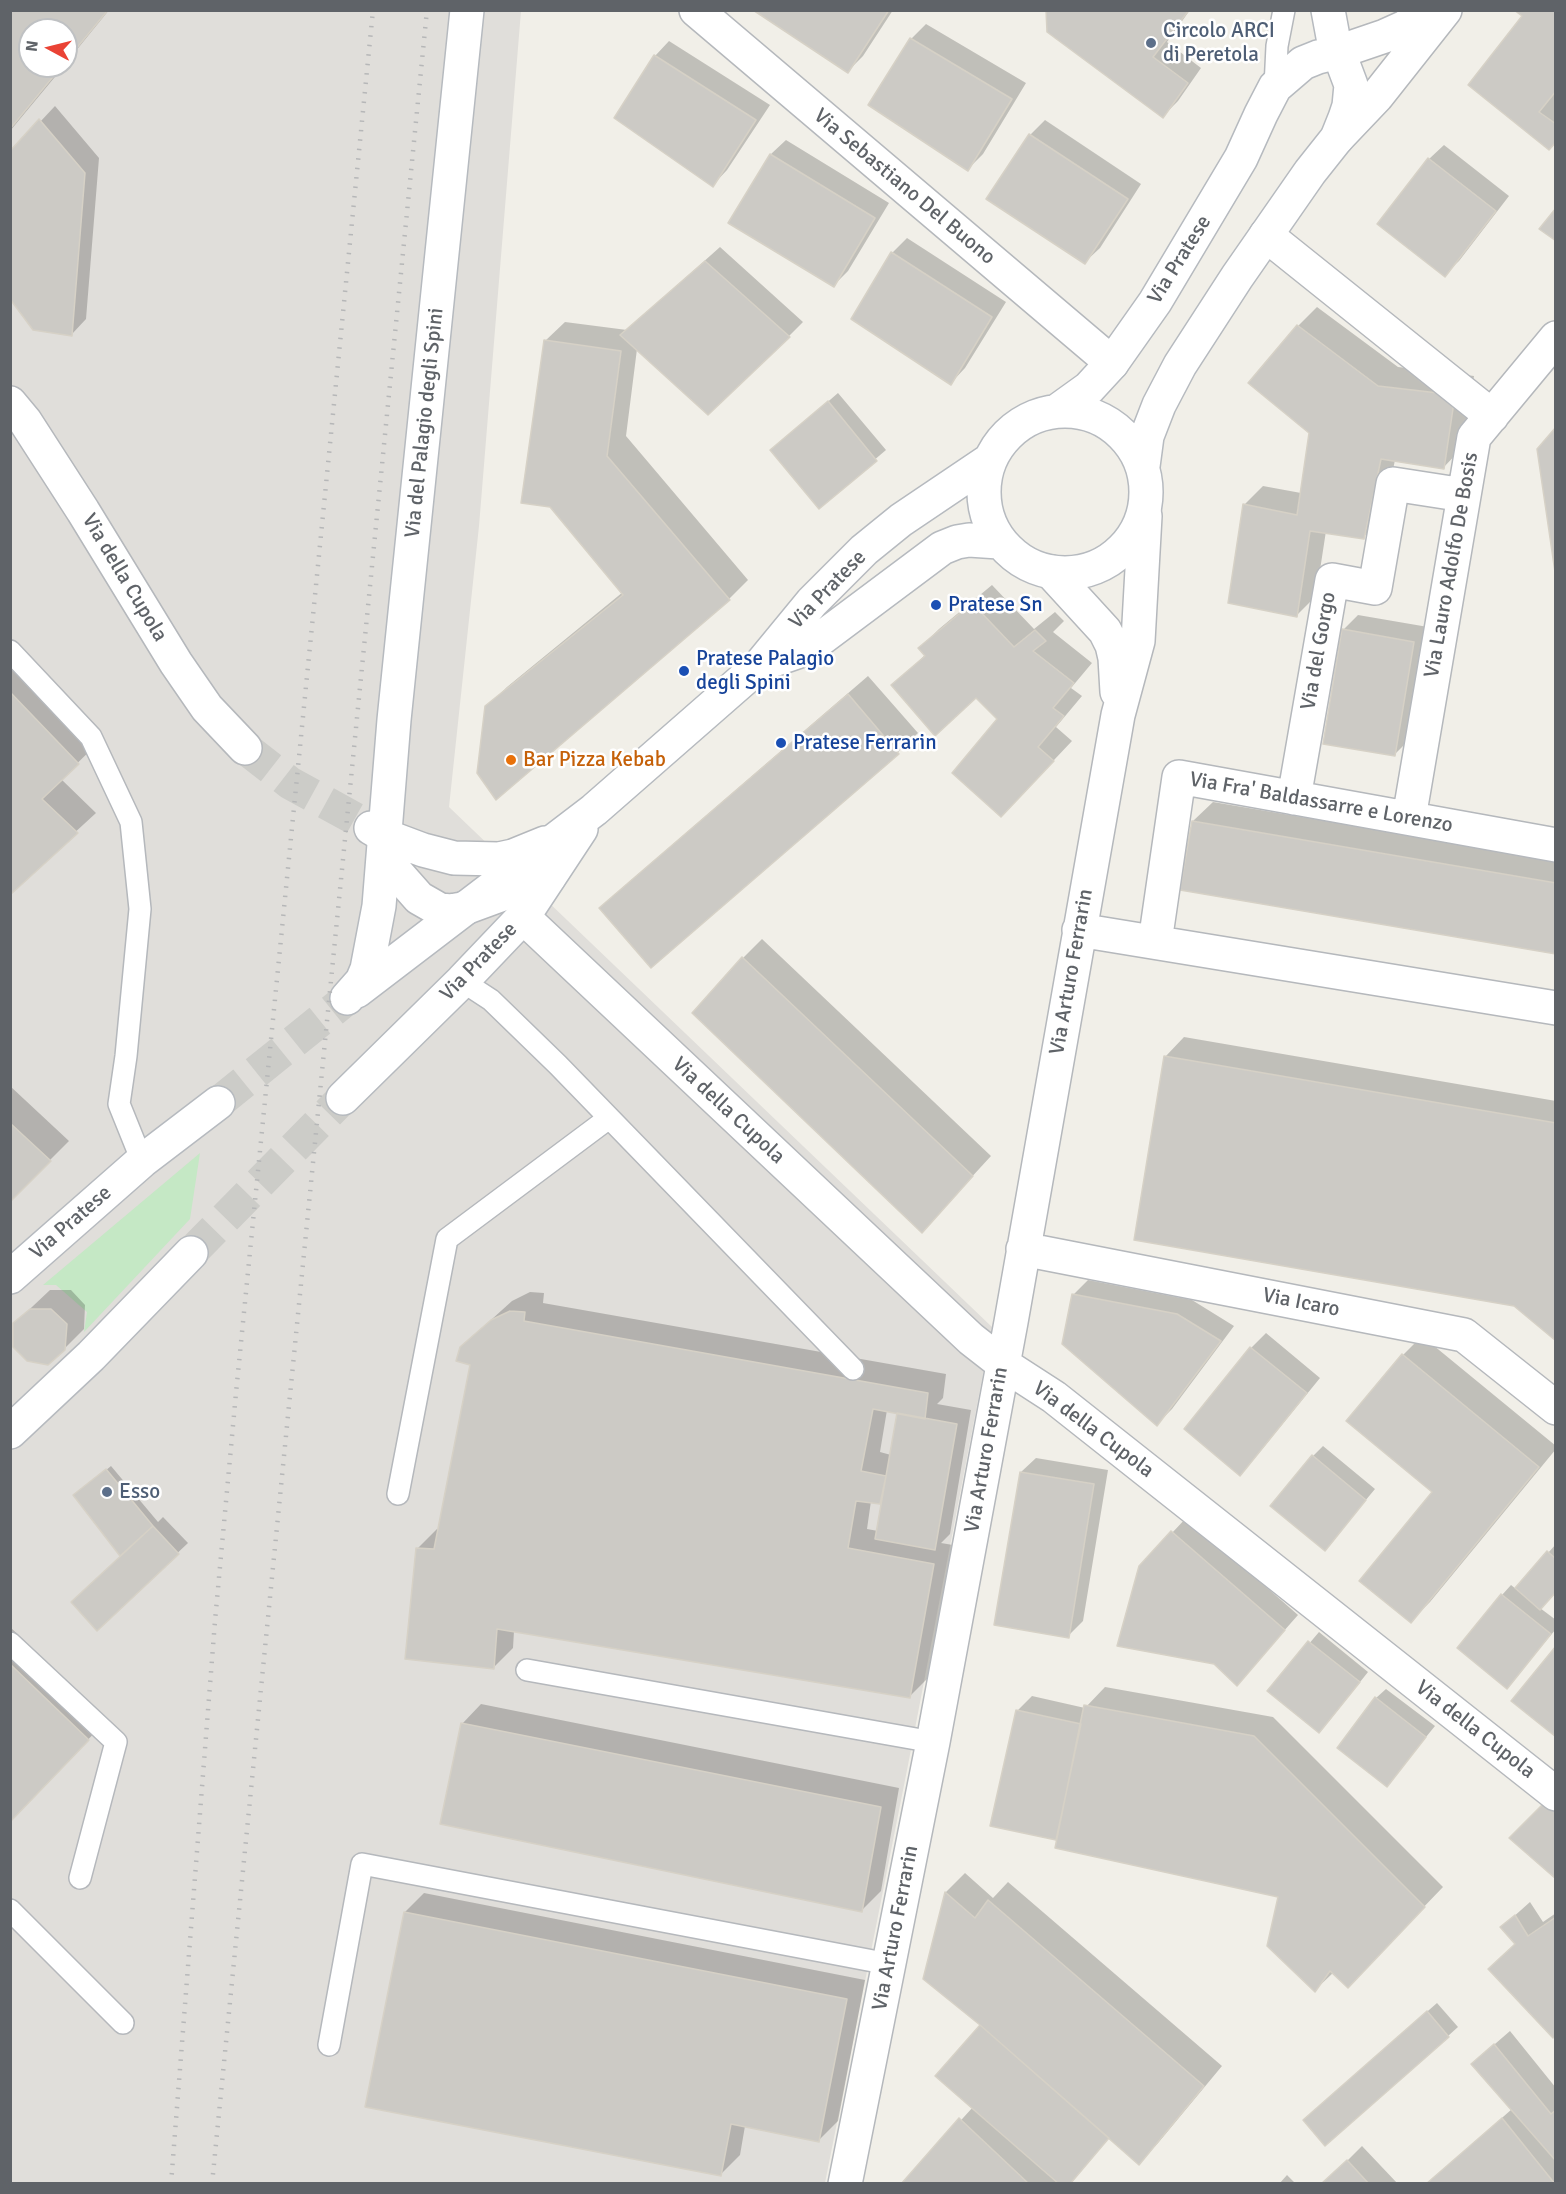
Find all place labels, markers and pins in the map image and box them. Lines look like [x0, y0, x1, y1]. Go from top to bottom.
place label: Circolo ARCI di Peretola [1163, 18, 1275, 68]
marker: Circolo ARCI di Peretola [1144, 36, 1158, 50]
place label: Pratese Sn [948, 592, 1043, 618]
marker: Pratese Sn [929, 598, 943, 612]
place label: Pratese Palagio degli Spini [696, 646, 834, 696]
marker: Pratese Palagio degli Spini [677, 664, 691, 678]
place label: Pratese Ferrarin [793, 730, 937, 756]
marker: Pratese Ferrarin [774, 736, 788, 750]
place label: Bar Pizza Kebab [523, 747, 666, 773]
marker: Bar Pizza Kebab [504, 753, 518, 767]
place label: Esso [119, 1479, 160, 1505]
marker: Esso [100, 1485, 114, 1499]

